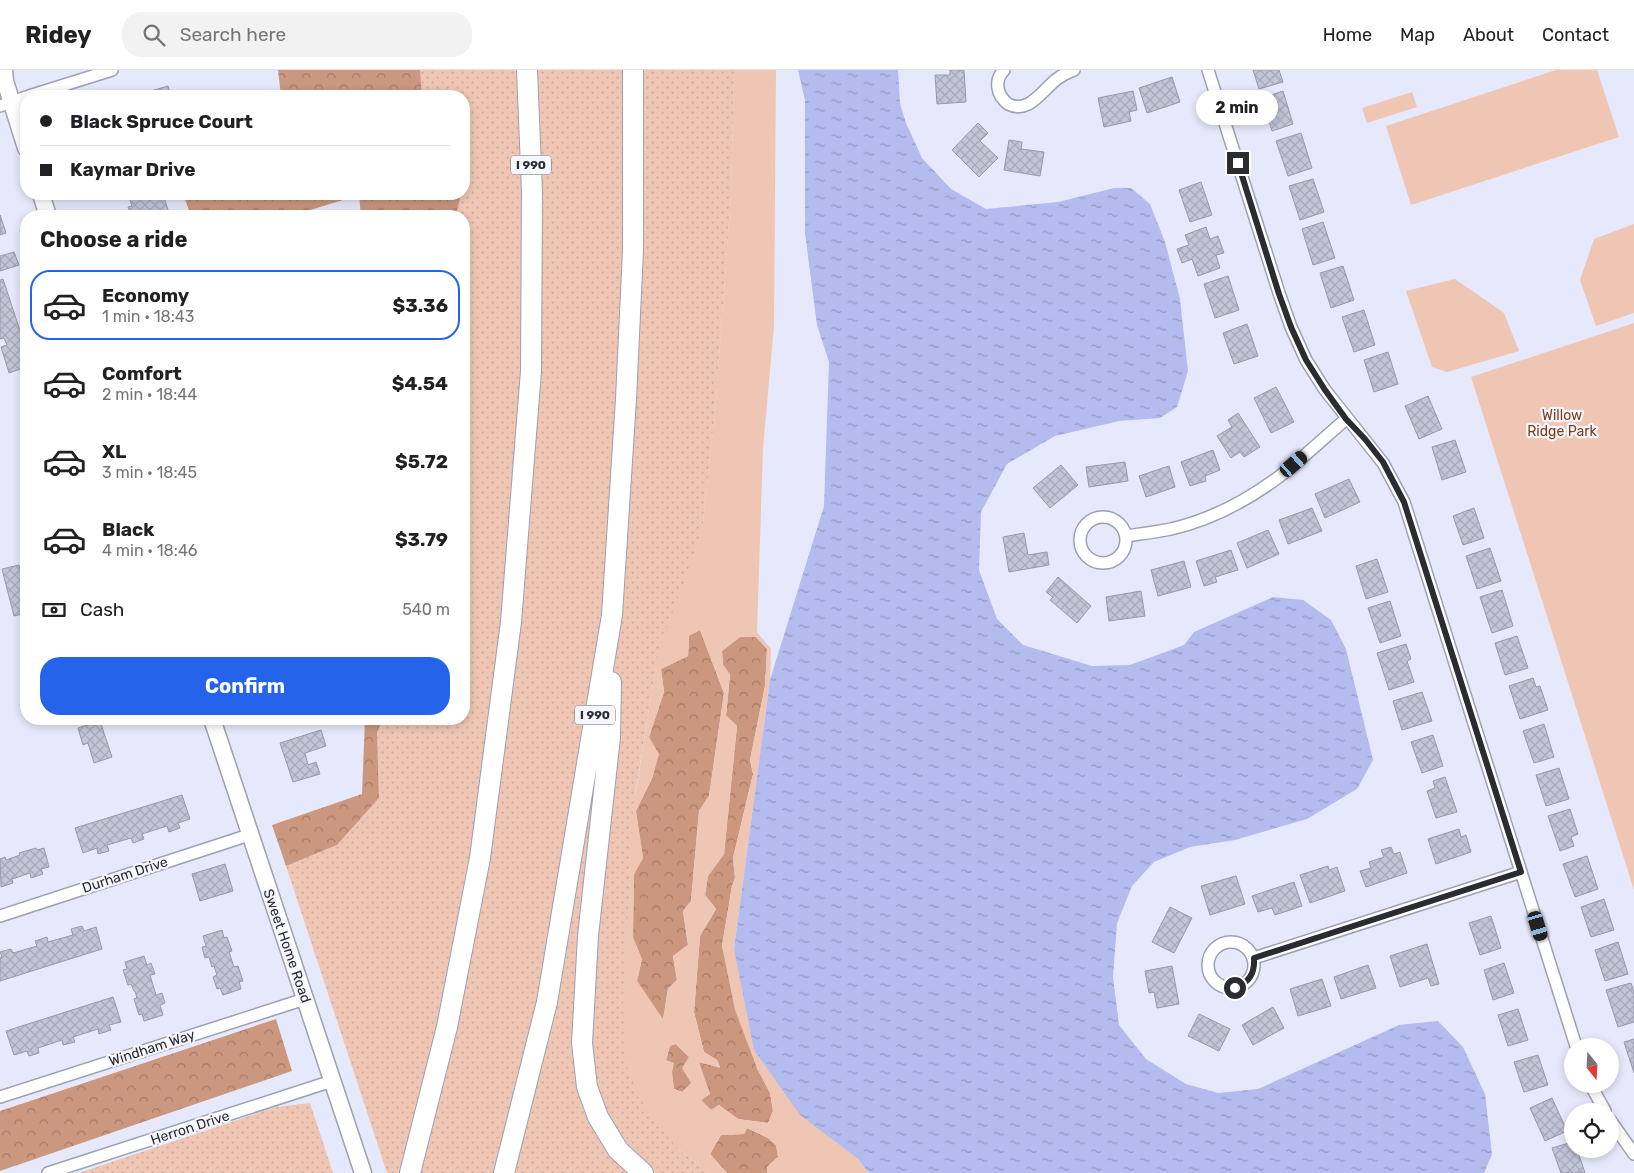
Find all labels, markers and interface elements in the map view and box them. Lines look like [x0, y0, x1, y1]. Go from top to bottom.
search box [122, 12, 472, 57]
text: Ridey [25, 21, 92, 49]
icon: search [140, 21, 168, 49]
text: Search here [180, 23, 286, 46]
text: Home [1323, 24, 1372, 46]
text: Map [1400, 24, 1435, 46]
text: About [1463, 24, 1514, 46]
text: Contact [1542, 24, 1609, 46]
callout: 2 min [1197, 91, 1279, 126]
text: 2 min [1215, 98, 1259, 117]
text: Black Spruce Court [70, 110, 253, 133]
route end [1227, 152, 1249, 174]
road number: I 990 [511, 156, 551, 174]
text: Kaymar Drive [70, 158, 195, 181]
text: Choose a ride [40, 226, 187, 253]
icon: car [42, 283, 87, 328]
text: Economy [102, 284, 189, 307]
text: $3.36 [393, 294, 448, 317]
text: 1 min · 18:43 [102, 307, 194, 326]
icon: car [42, 361, 87, 406]
text: Comfort [102, 362, 182, 385]
text: $4.54 [392, 372, 448, 395]
text: 2 min · 18:44 [102, 385, 197, 404]
park label: Willow Ridge Park [1527, 407, 1598, 440]
icon: car [42, 439, 87, 484]
text: XL [102, 440, 126, 463]
car [1277, 448, 1310, 480]
text: $5.72 [395, 450, 448, 473]
text: 3 min · 18:45 [102, 463, 197, 482]
icon: car [42, 517, 87, 562]
text: Black [102, 518, 154, 541]
text: $3.79 [395, 528, 448, 551]
text: 4 min · 18:46 [102, 541, 197, 560]
icon: cash [40, 596, 68, 624]
text: Cash [80, 598, 124, 621]
text: 540 m [402, 600, 450, 619]
button: Confirm [40, 657, 450, 715]
road number: I 990 [575, 706, 615, 724]
street label: Durham Drive [80, 853, 170, 897]
street label: Sweet Home Road [260, 887, 314, 1005]
car [1526, 909, 1549, 943]
route start [1224, 977, 1246, 999]
street label: Windham Way [107, 1026, 197, 1070]
north arrow [1564, 1038, 1619, 1092]
map controls [1564, 1038, 1619, 1158]
button: locate [1564, 1103, 1619, 1158]
street label: Herron Drive [148, 1107, 232, 1149]

